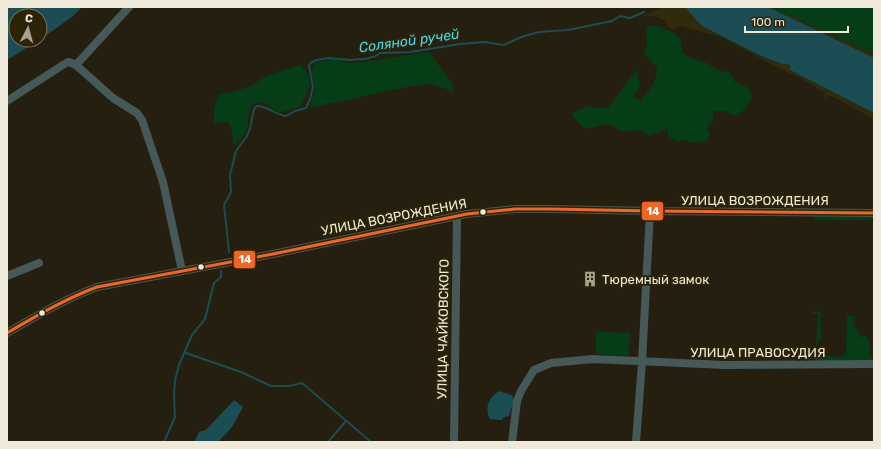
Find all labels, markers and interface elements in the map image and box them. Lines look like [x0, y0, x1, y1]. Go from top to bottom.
north arrow [8, 8, 48, 48]
scale bar [745, 8, 848, 34]
text: С [24, 12, 34, 25]
text: 100 m [751, 15, 785, 29]
water label: Соляной ручей [358, 25, 461, 56]
street label: УЛИЦА ВОЗРОЖДЕНИЯ [681, 193, 829, 208]
street label: УЛИЦА ВОЗРОЖДЕНИЯ [320, 196, 468, 238]
line badge: 14 [641, 201, 664, 221]
text: 14 [647, 205, 660, 218]
unlabelled marker [478, 207, 488, 217]
line badge: 14 [233, 250, 256, 269]
text: 14 [239, 253, 252, 266]
street label: УЛИЦА ЧАЙКОВСКОГО [434, 258, 452, 399]
unlabelled marker [196, 262, 206, 272]
building icon: Тюремный замок [581, 270, 599, 288]
place label: Тюремный замок [602, 272, 709, 287]
unlabelled marker [37, 308, 47, 318]
street label: УЛИЦА ПРАВОСУДИЯ [690, 345, 826, 360]

